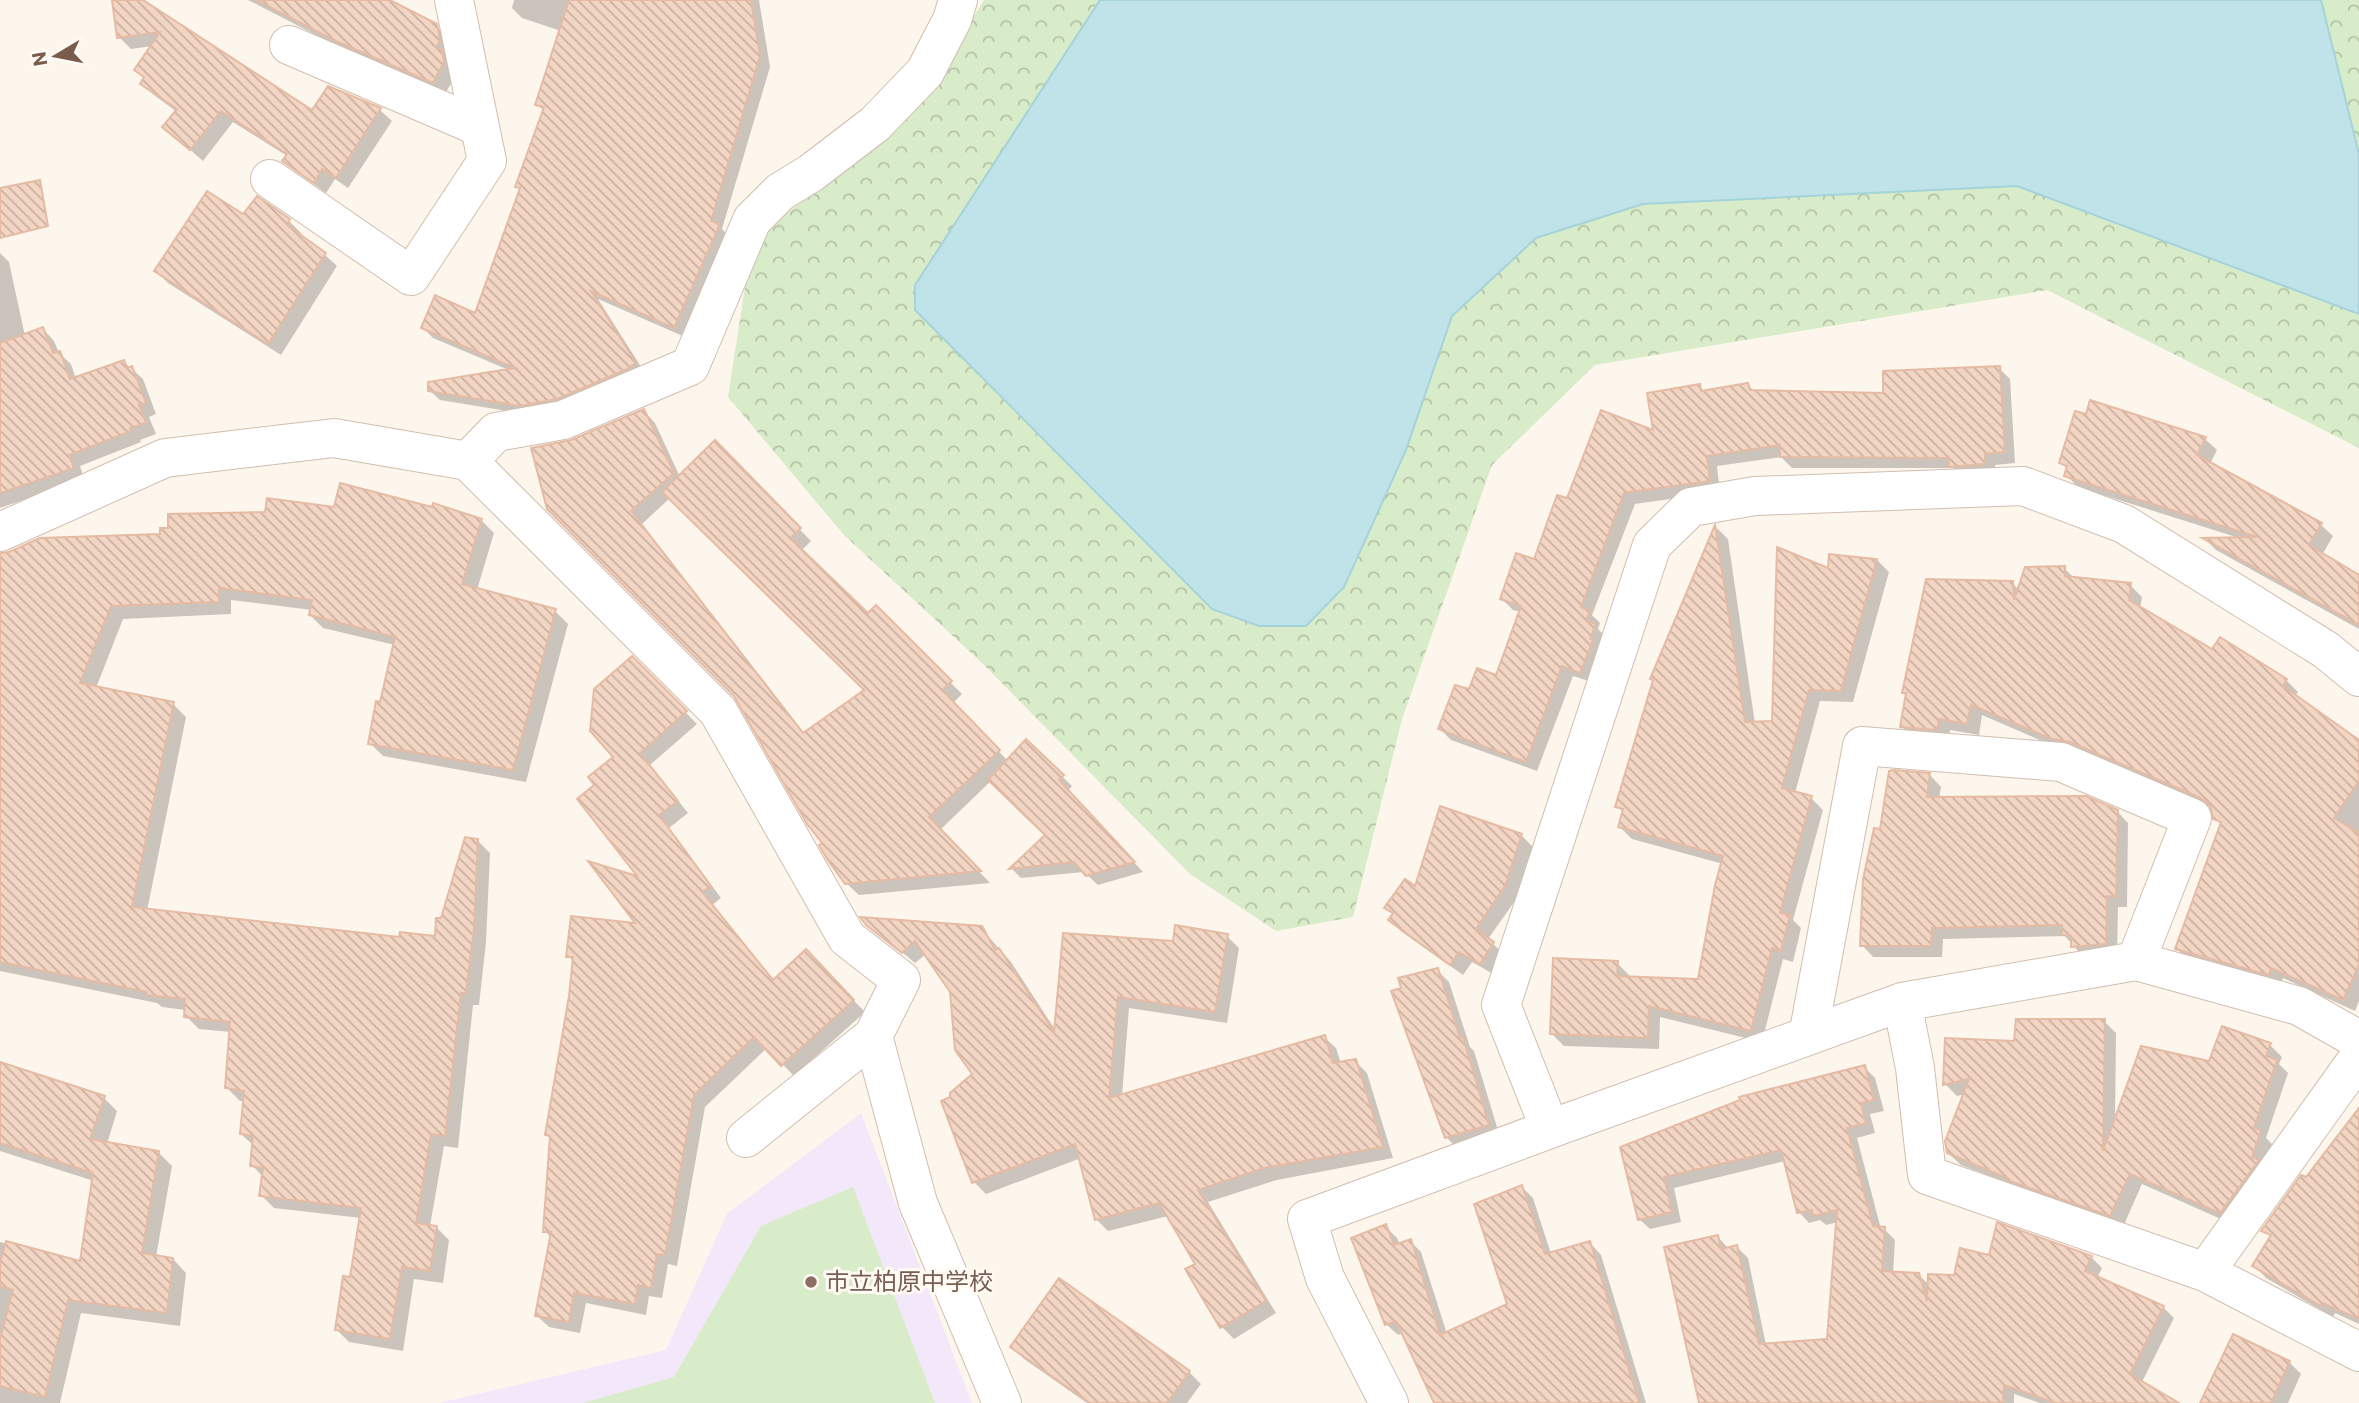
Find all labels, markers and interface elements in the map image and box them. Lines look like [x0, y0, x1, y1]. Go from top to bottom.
north arrow [21, 21, 91, 91]
text: N [26, 50, 51, 68]
place label: 市立柏原中学校 [825, 1266, 993, 1295]
marker: 市立柏原中学校 [803, 1274, 819, 1290]

